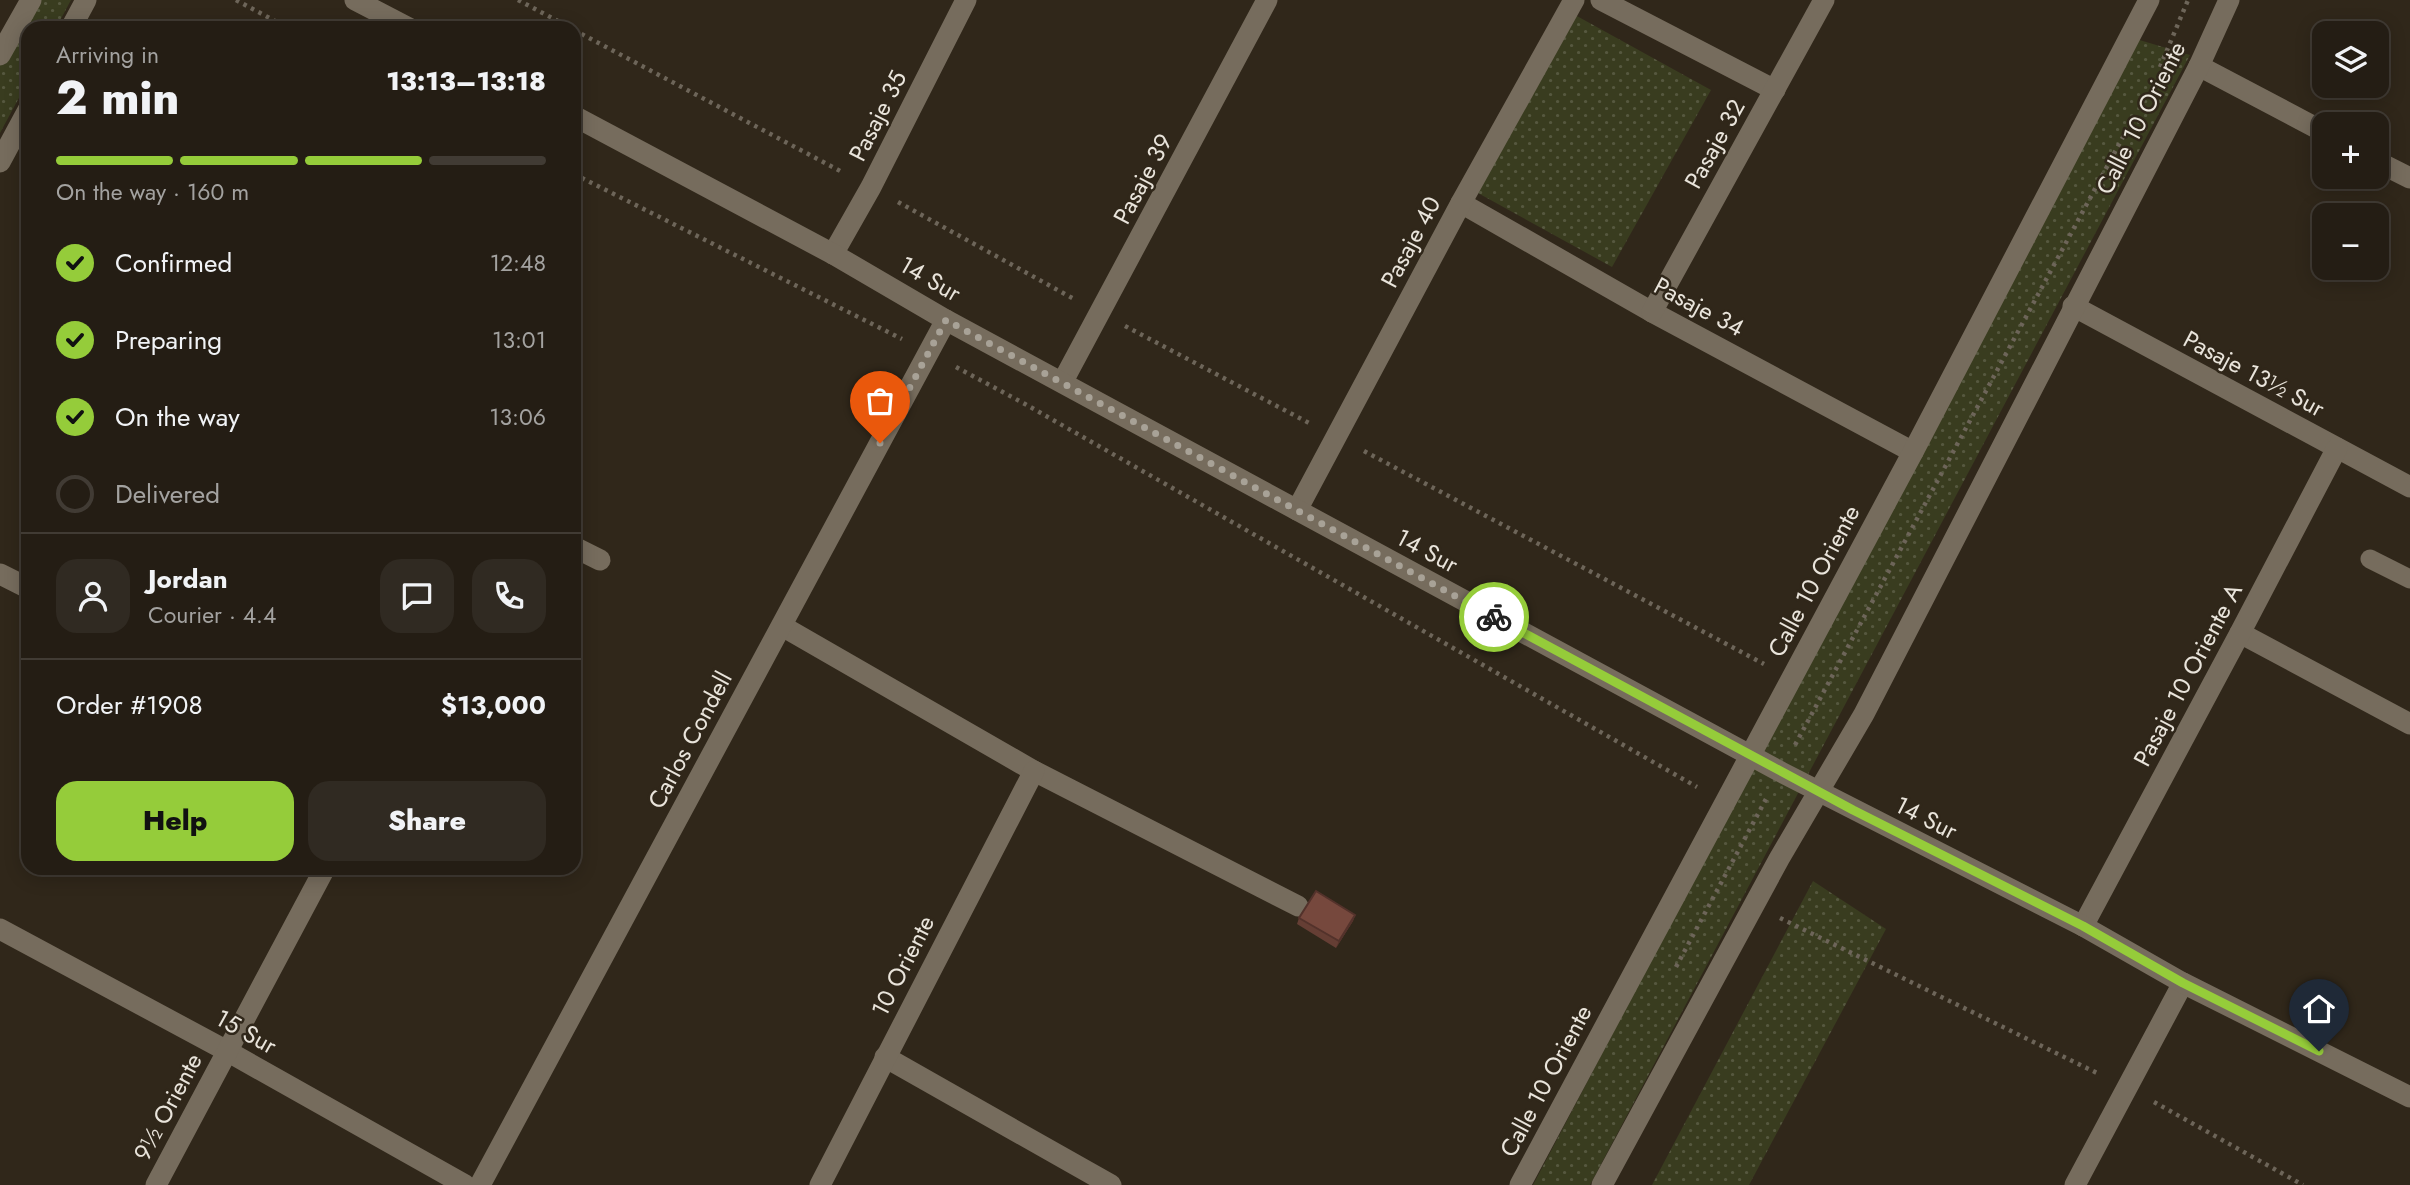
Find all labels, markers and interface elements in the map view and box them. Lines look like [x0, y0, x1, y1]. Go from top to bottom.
map controls [2312, 21, 2389, 280]
button: layers [2312, 21, 2389, 98]
street label: Calle 10 Oriente [2087, 35, 2194, 200]
text: Arriving in [56, 38, 159, 72]
text: 13:13–13:18 [386, 62, 546, 100]
street label: Pasaje 35 [840, 64, 915, 167]
text: 2 min [56, 65, 180, 131]
street label: Pasaje 32 [1676, 93, 1754, 195]
button: + [2312, 112, 2389, 189]
street label: Pasaje 39 [1104, 127, 1181, 230]
text: On the way · 160 m [56, 175, 249, 209]
street label: Pasaje 40 [1372, 190, 1449, 294]
button: − [2312, 203, 2389, 280]
icon: check [56, 244, 94, 282]
text: Confirmed [115, 244, 232, 282]
text: 12:48 [490, 246, 546, 280]
street label: 14 Sur [893, 247, 968, 311]
street label: Pasaje 34 [1648, 268, 1751, 345]
icon: check [56, 321, 94, 359]
text: Preparing [115, 321, 222, 359]
street label: Pasaje 13½ Sur [2177, 322, 2332, 426]
text: 13:01 [492, 323, 546, 357]
pin [850, 371, 910, 443]
icon: bag [861, 382, 899, 420]
icon: check [56, 398, 94, 436]
text: On the way [115, 398, 240, 436]
text: 13:06 [489, 400, 546, 434]
text: Delivered [115, 475, 220, 513]
street label: Calle 10 Oriente [1759, 499, 1868, 663]
street label: 14 Sur [1390, 520, 1465, 582]
button: person [56, 559, 130, 633]
button: chat [380, 559, 454, 633]
button: phone [472, 559, 546, 633]
text: Jordan [148, 560, 228, 598]
street label: Pasaje 10 Oriente A [2125, 577, 2251, 772]
courier [1459, 582, 1529, 652]
text: Courier · 4.4 [148, 598, 276, 632]
icon: bike [1475, 598, 1513, 636]
street label: Carlos Condell [639, 665, 740, 815]
text: Order #1908 [56, 686, 203, 724]
text: $13,000 [441, 686, 546, 724]
button: Help [56, 781, 294, 861]
button: Share [308, 781, 546, 861]
street label: 14 Sur [1889, 787, 1964, 848]
street label: 10 Oriente [862, 909, 943, 1022]
pin [2289, 979, 2349, 1051]
icon: home [2300, 990, 2338, 1028]
street label: Calle 10 Oriente [1491, 999, 1600, 1163]
street label: 15 Sur [209, 1000, 284, 1063]
street label: 9½ Oriente [125, 1047, 211, 1167]

